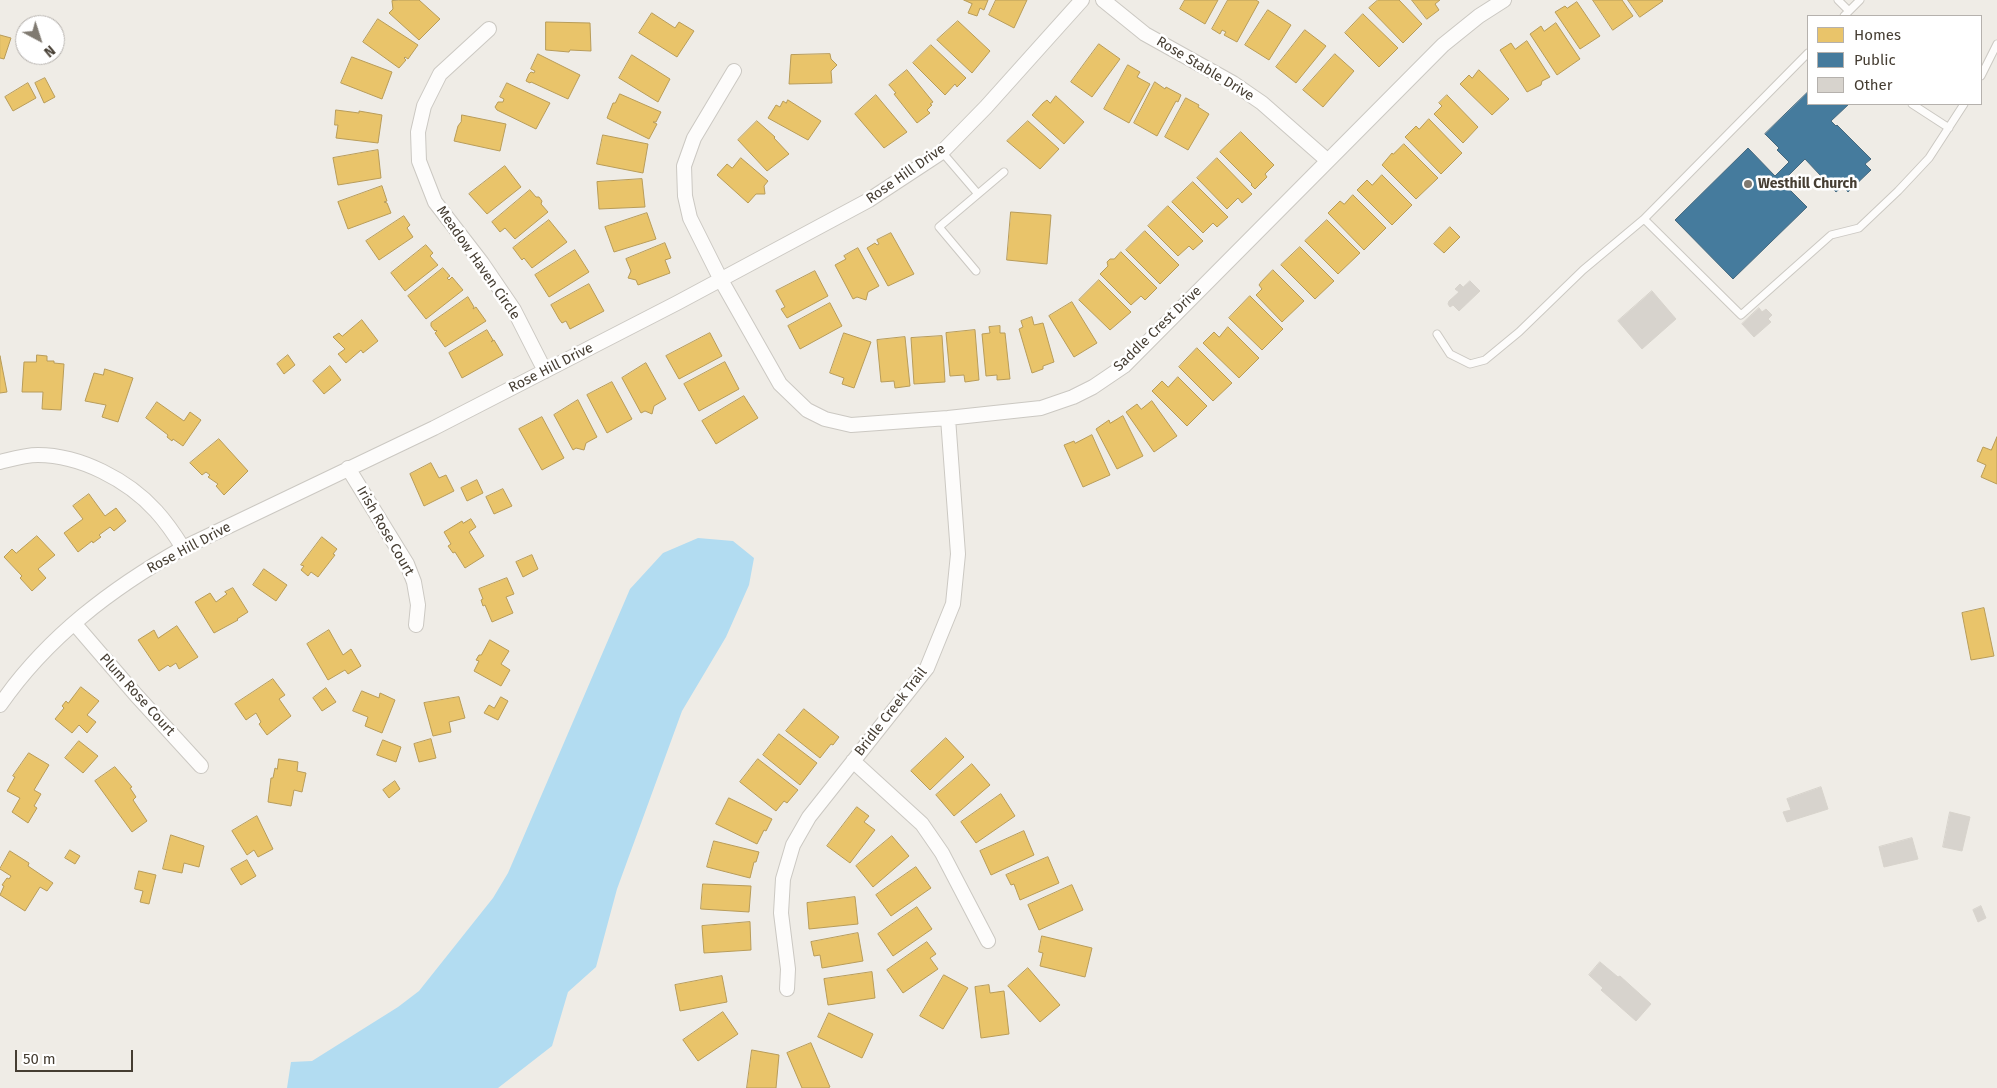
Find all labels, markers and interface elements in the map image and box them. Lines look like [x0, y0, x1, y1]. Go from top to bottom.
north arrow [15, 15, 65, 65]
legend [1807, 15, 1982, 105]
text: Homes [1854, 26, 1901, 44]
street label: Rose Stable Drive [1153, 33, 1257, 105]
text: N [40, 42, 58, 61]
text: Public [1854, 51, 1896, 69]
text: Other [1854, 76, 1893, 94]
street label: Rose Hill Drive [863, 141, 949, 207]
place label: Westhill Church [1758, 176, 1857, 192]
marker: Westhill Church [1742, 178, 1754, 190]
street label: Meadow Haven Circle [432, 203, 524, 323]
street label: Saddle Crest Drive [1111, 283, 1205, 375]
street label: Rose Hill Drive [506, 340, 596, 396]
street label: Irish Rose Court [353, 483, 417, 579]
street label: Rose Hill Drive [144, 519, 234, 577]
street label: Plum Rose Court [96, 651, 178, 739]
street label: Bridle Creek Trail [851, 664, 931, 760]
scale bar [18, 1040, 135, 1072]
text: 50 m [23, 1050, 56, 1068]

